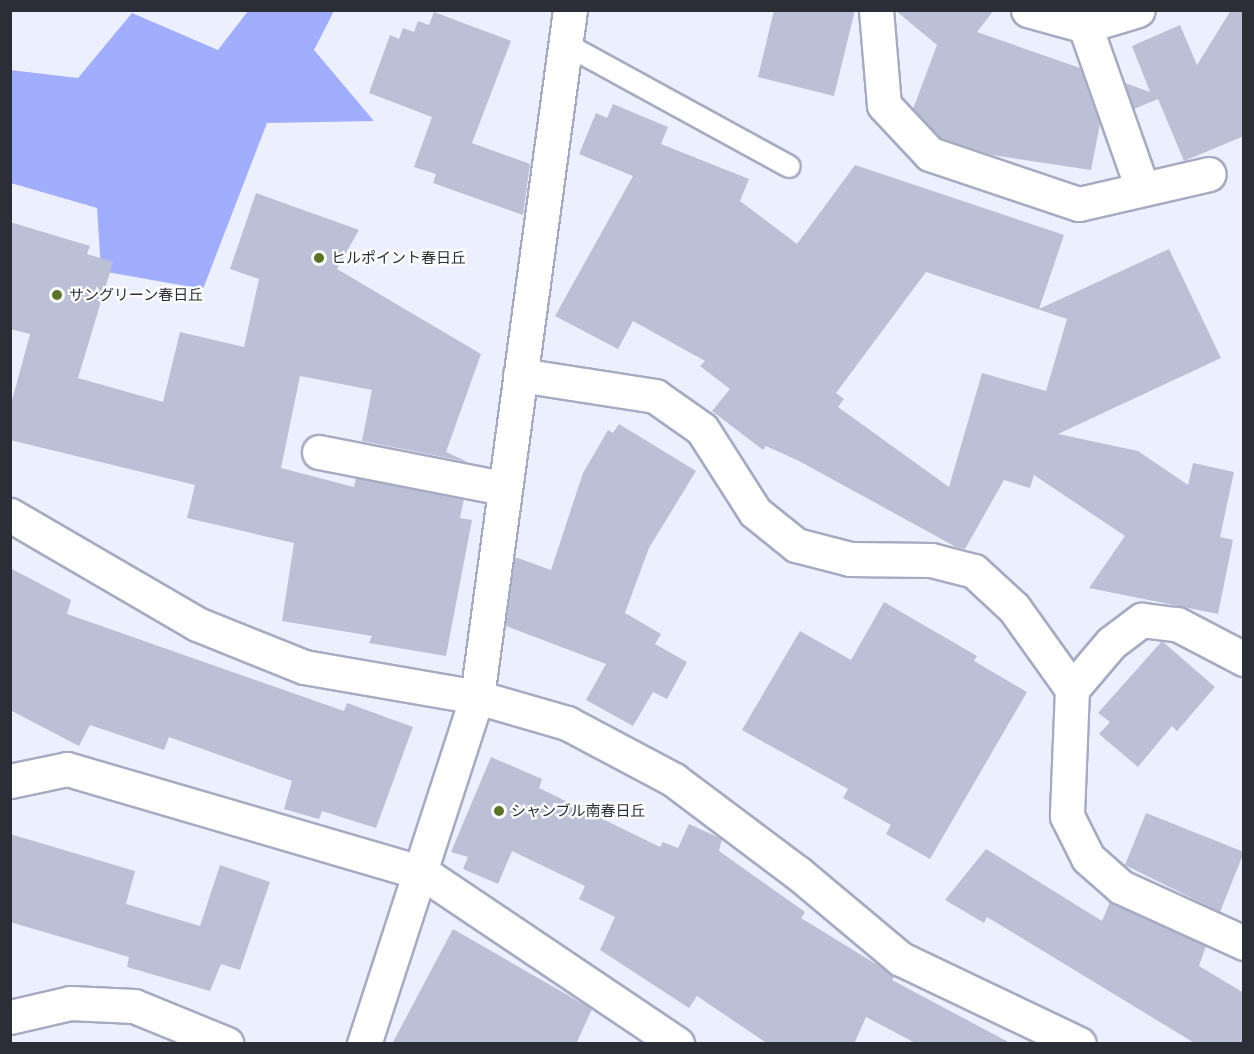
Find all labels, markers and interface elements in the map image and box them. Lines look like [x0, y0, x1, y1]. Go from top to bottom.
place label: ヒルポイント春日丘 [331, 249, 466, 267]
marker: ヒルポイント春日丘 [312, 251, 326, 265]
place label: サングリーン春日丘 [69, 286, 204, 304]
marker: サングリーン春日丘 [50, 288, 64, 302]
place label: シャンブル南春日丘 [511, 802, 646, 820]
marker: シャンブル南春日丘 [492, 804, 506, 818]

